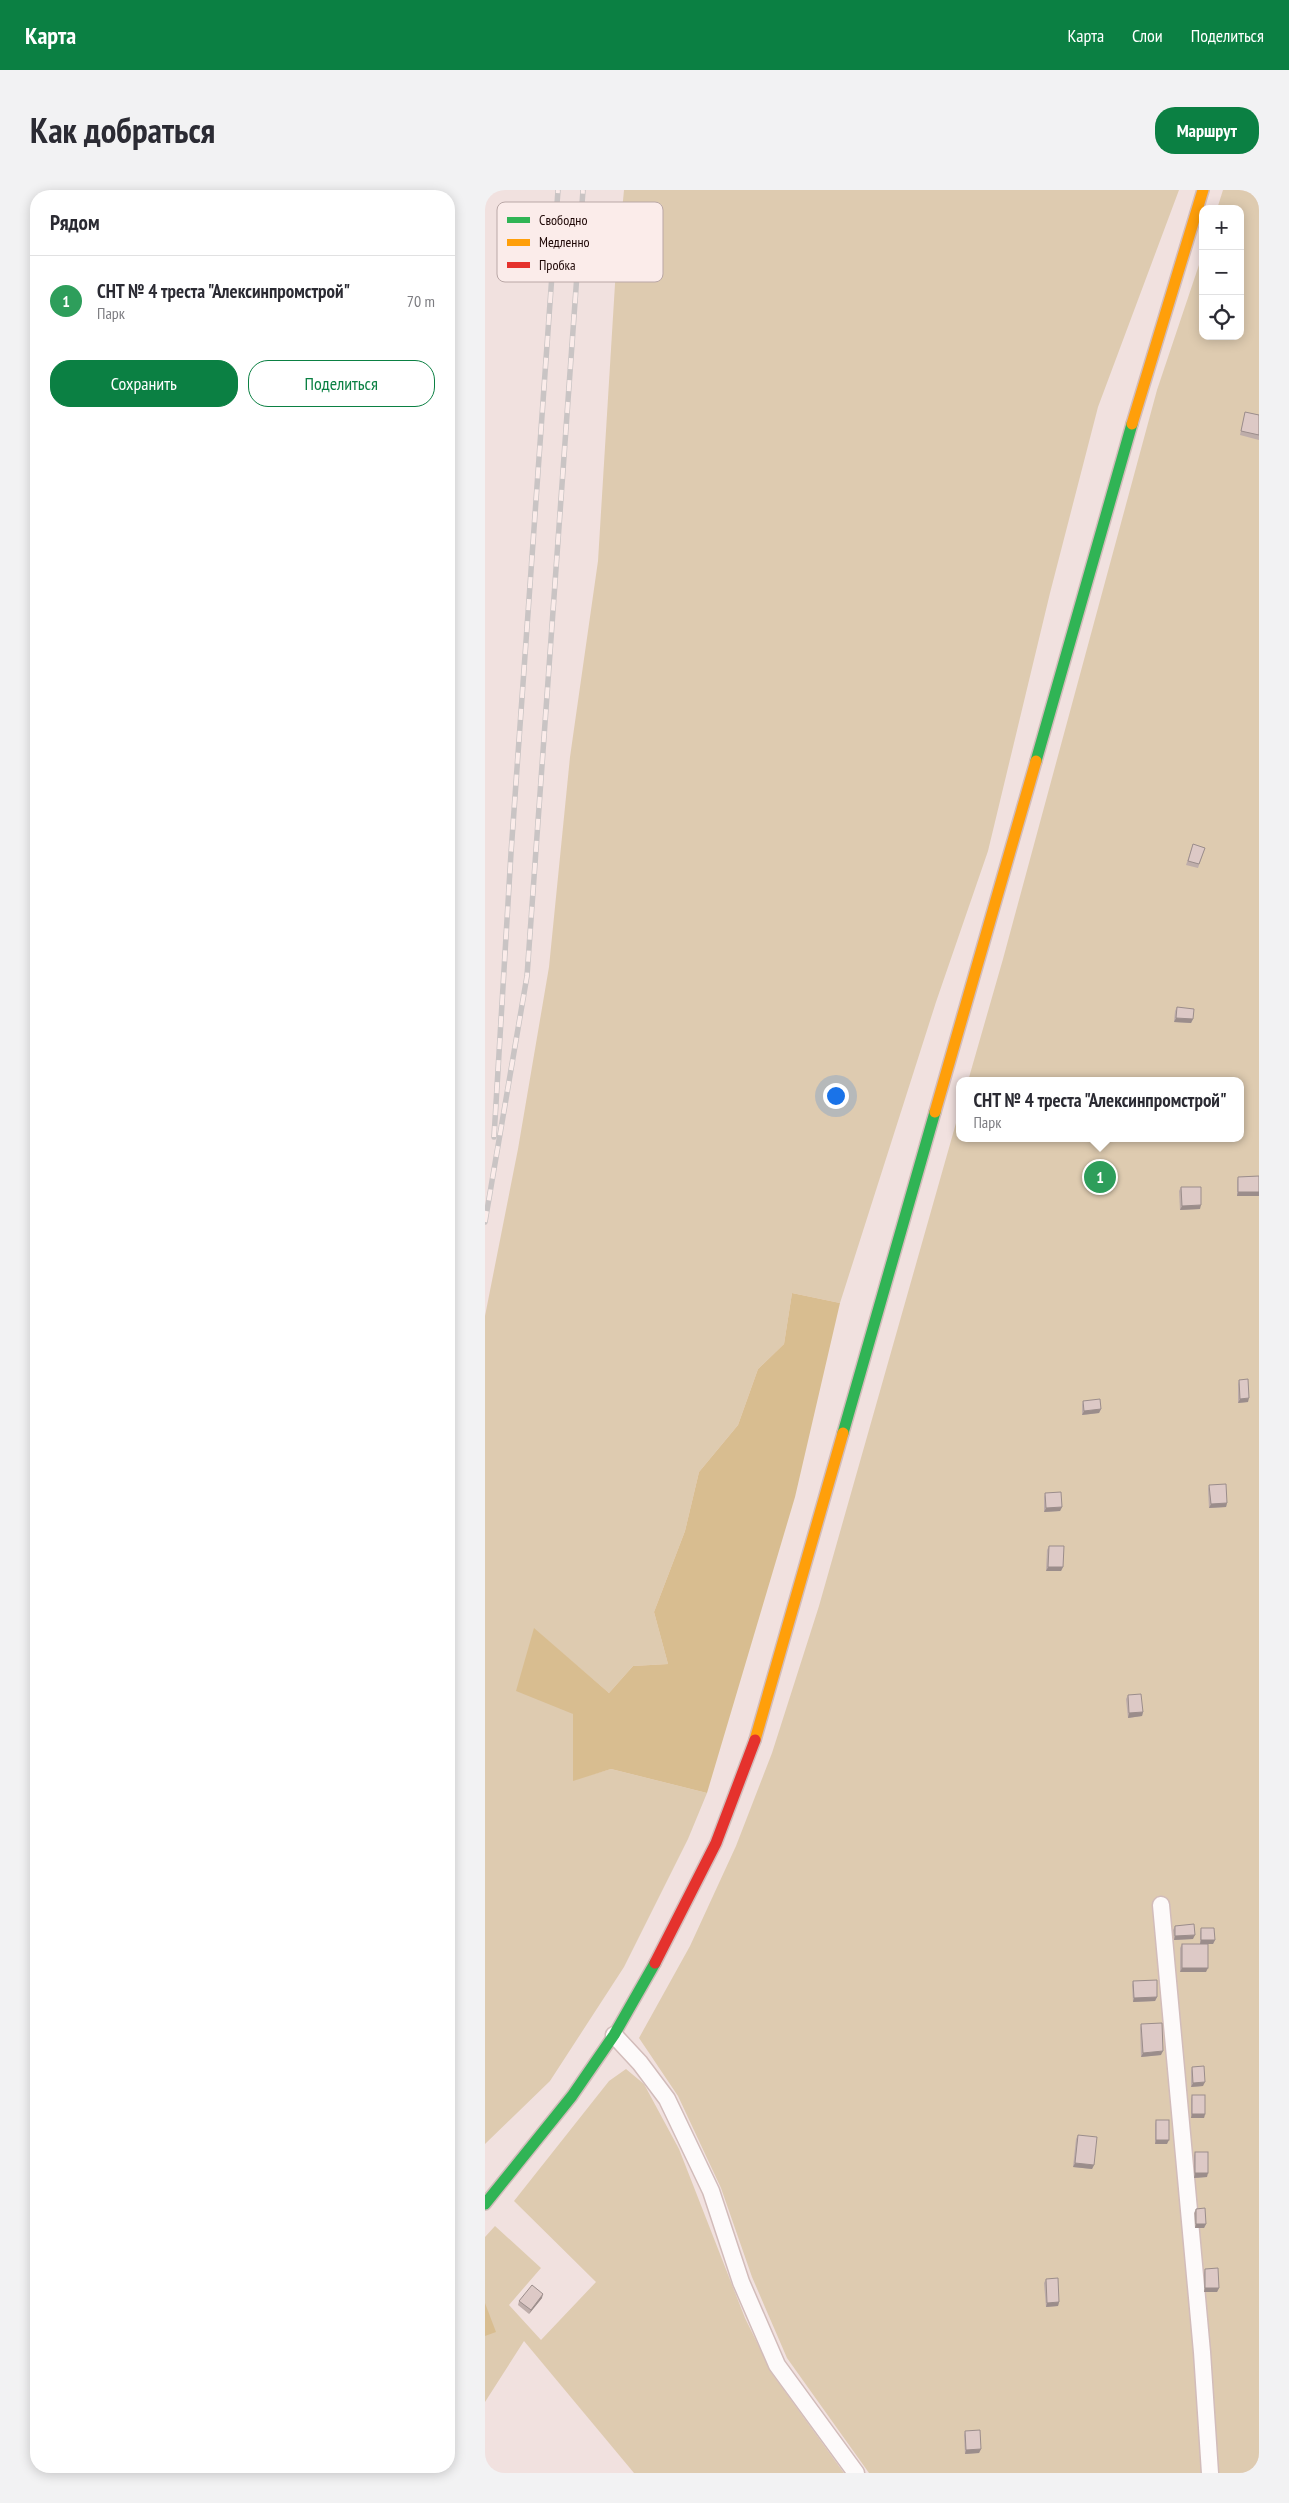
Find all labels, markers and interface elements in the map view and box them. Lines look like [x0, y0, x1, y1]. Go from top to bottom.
text: Карта [25, 20, 76, 51]
text: Карта [1067, 24, 1104, 47]
text: Слои [1132, 24, 1163, 47]
text: Поделиться [1191, 24, 1264, 47]
text: Как добраться [30, 107, 215, 153]
button: Маршрут [1155, 107, 1259, 154]
legend [497, 202, 663, 282]
map controls [1199, 205, 1244, 340]
button: + [1199, 205, 1244, 250]
text: Рядом [50, 209, 100, 236]
text: Свободно [539, 211, 587, 229]
text: Медленно [539, 233, 590, 251]
button: − [1199, 250, 1244, 295]
text: Пробка [539, 256, 576, 274]
text: СНТ № 4 треста "Алексинпромстрой" [97, 279, 350, 303]
text: 1 [62, 291, 70, 311]
text: 70 m [407, 291, 435, 311]
button: locate [1199, 295, 1244, 340]
text: Парк [97, 303, 125, 323]
button: Сохранить [50, 360, 238, 407]
button: Поделиться [248, 360, 435, 407]
popup [956, 1077, 1244, 1142]
your location [823, 1083, 849, 1109]
text: СНТ № 4 треста "Алексинпромстрой" [973, 1088, 1227, 1112]
text: Парк [973, 1112, 1001, 1132]
pin: 1 [1084, 1158, 1116, 1196]

